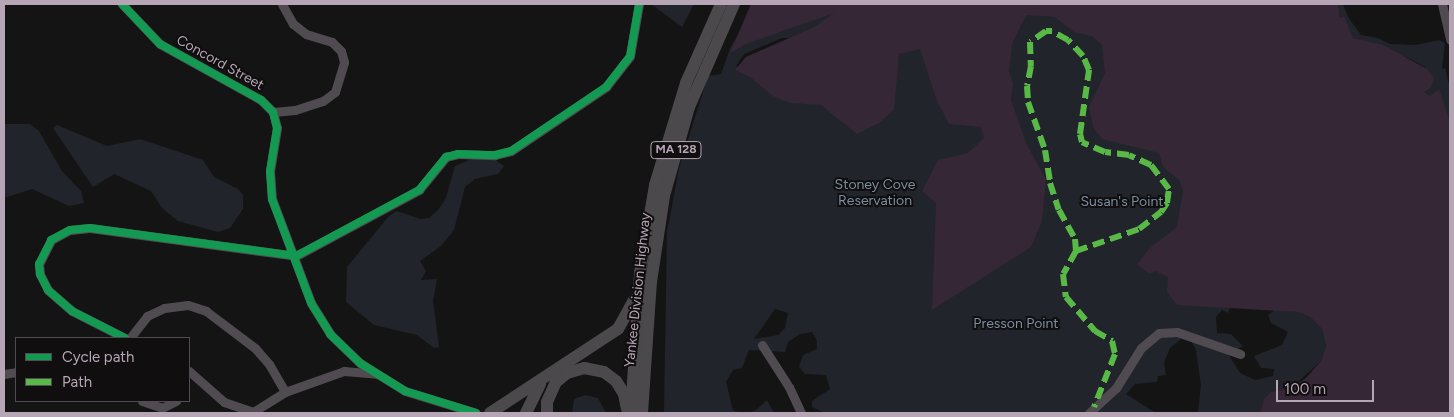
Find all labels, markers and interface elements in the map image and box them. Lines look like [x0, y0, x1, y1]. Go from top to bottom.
street label: Concord Street [173, 32, 267, 94]
road number: MA 128 [650, 140, 702, 160]
park label: Stoney Cove Reservation [835, 177, 915, 210]
park label: Susan's Point [1080, 194, 1164, 210]
street label: Yankee Division Highway [622, 212, 654, 368]
park label: Presson Point [973, 316, 1059, 332]
legend [15, 337, 190, 402]
text: Cycle path [62, 348, 134, 366]
scale bar [1279, 370, 1376, 402]
text: Path [62, 373, 92, 391]
text: 100 m [1284, 380, 1326, 398]

